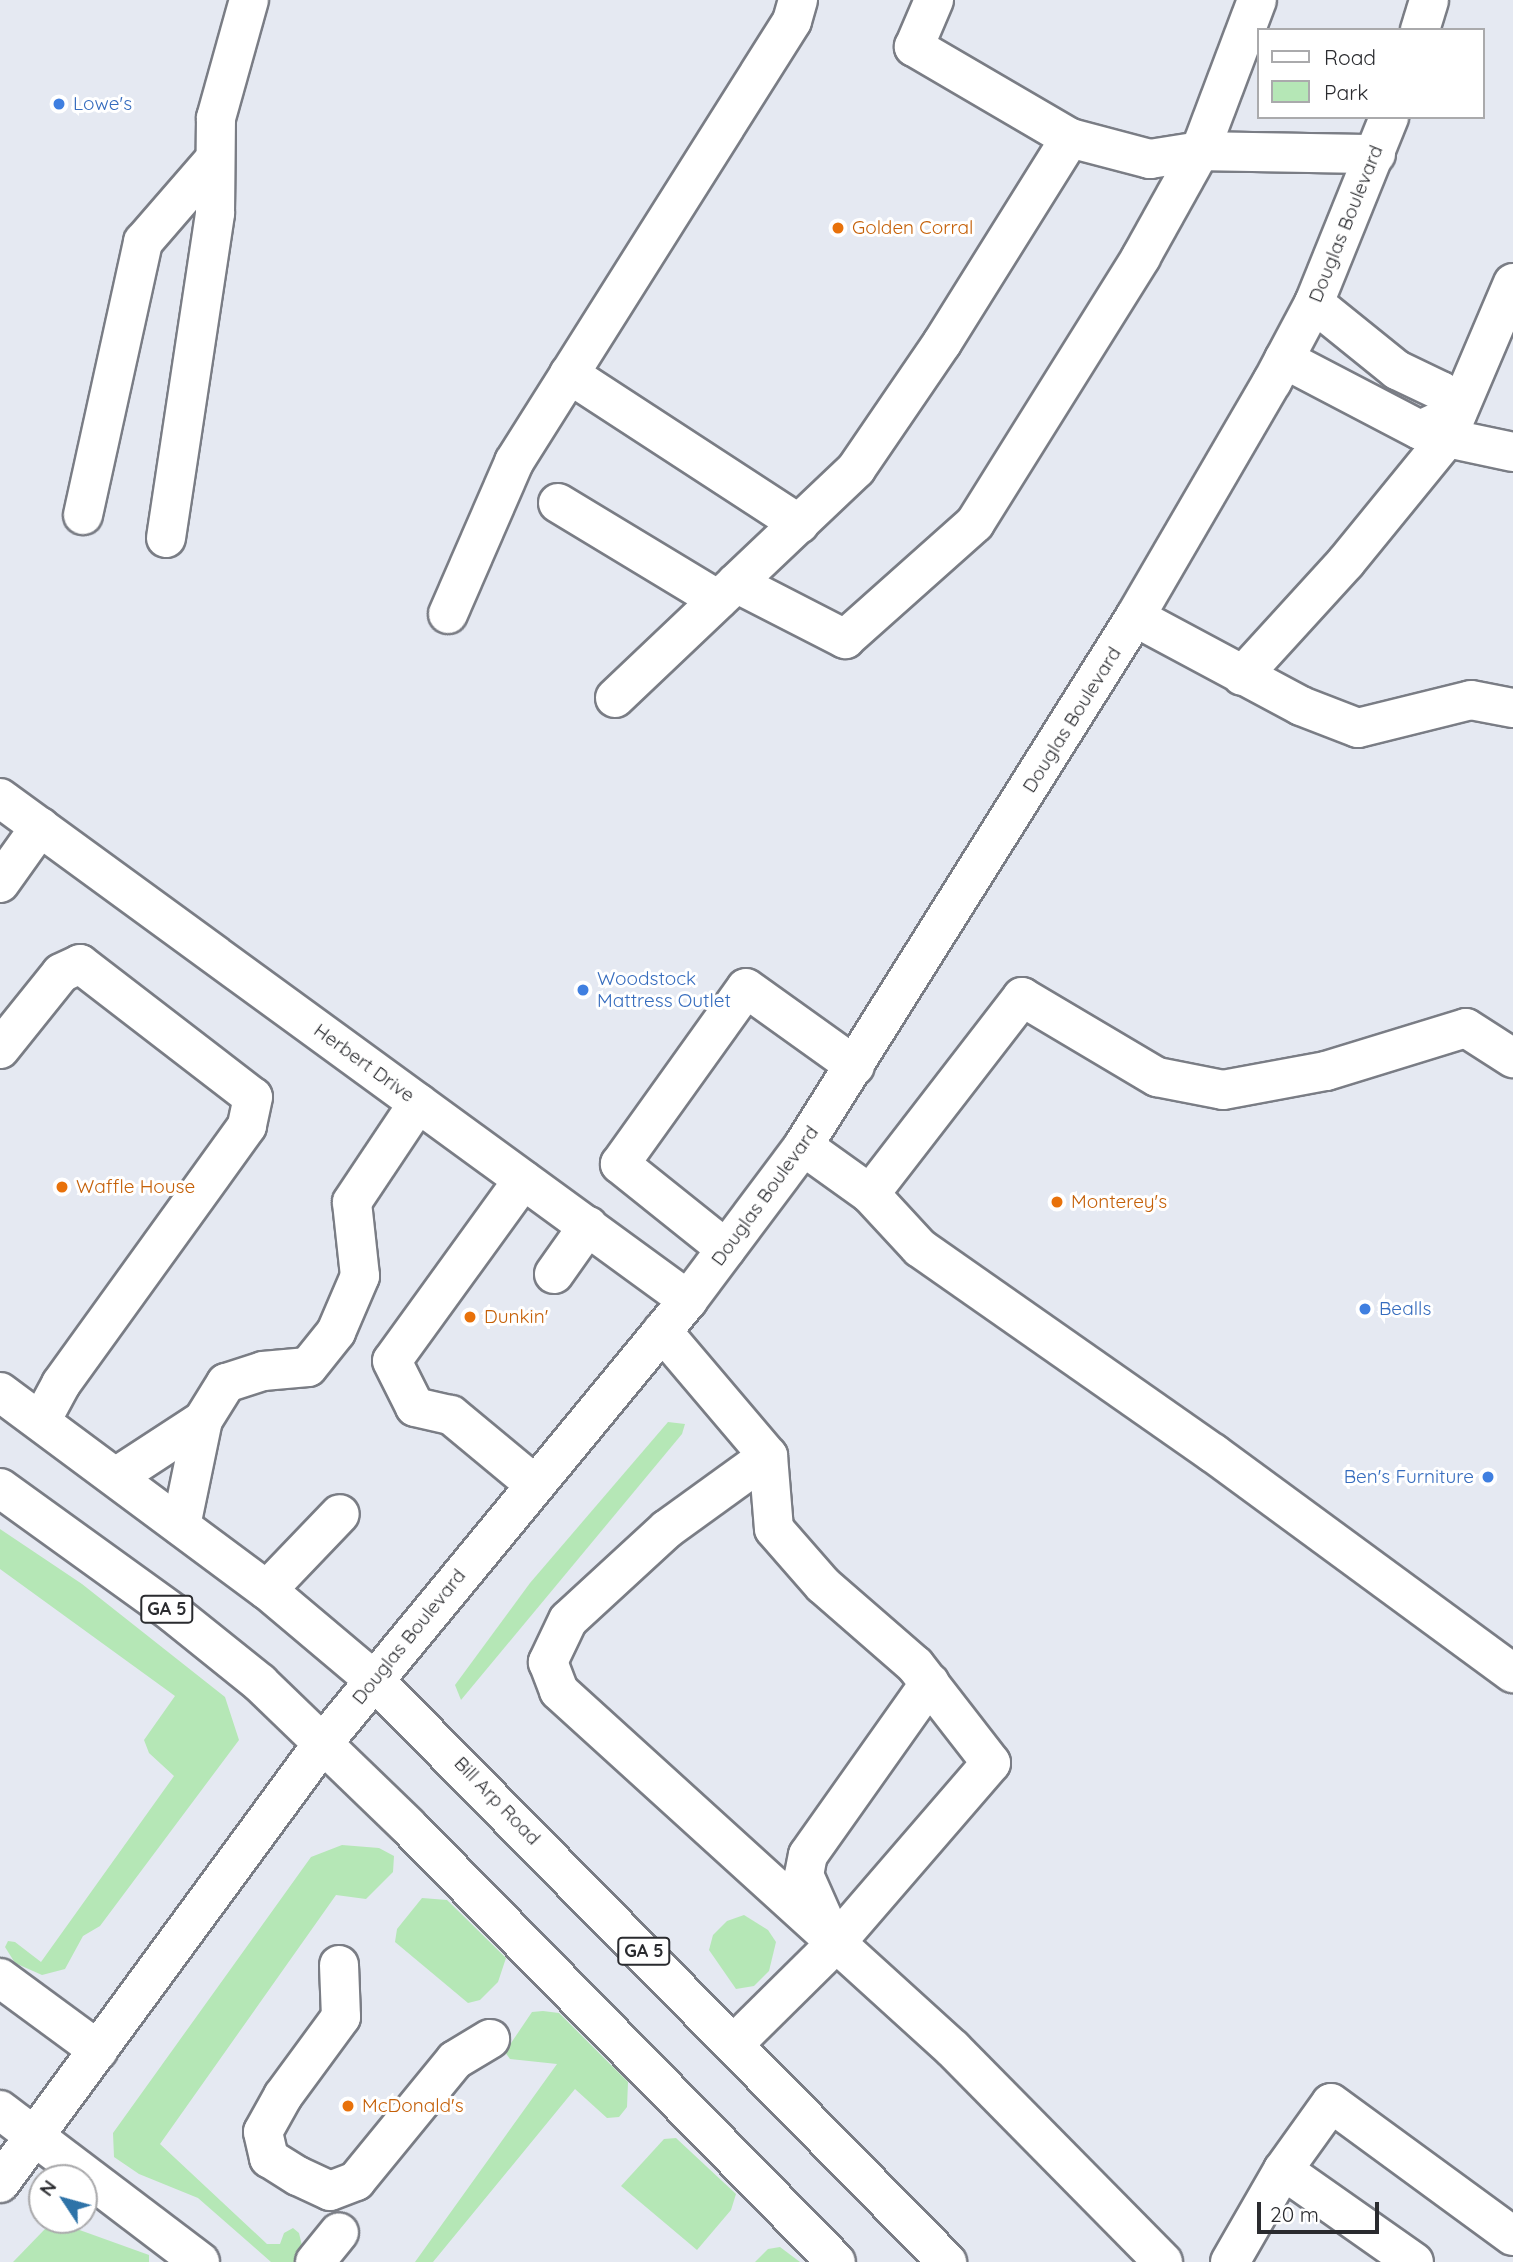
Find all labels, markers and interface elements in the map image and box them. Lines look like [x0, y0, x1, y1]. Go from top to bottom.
legend [1258, 28, 1485, 119]
text: Road [1324, 44, 1376, 70]
text: Park [1324, 79, 1368, 105]
place label: Lowe's [73, 93, 132, 115]
marker: Lowe's [51, 96, 67, 112]
street label: Douglas Boulevard [1304, 142, 1388, 306]
place label: Golden Corral [852, 217, 973, 239]
marker: Golden Corral [830, 220, 846, 236]
street label: Douglas Boulevard [1018, 643, 1126, 797]
place label: Woodstock Mattress Outlet [597, 968, 731, 1012]
marker: Woodstock Mattress Outlet [575, 982, 591, 998]
street label: Herbert Drive [309, 1019, 419, 1107]
street label: Douglas Boulevard [707, 1122, 823, 1270]
place label: Waffle House [76, 1176, 195, 1198]
marker: Waffle House [54, 1179, 70, 1195]
place label: Monterey's [1071, 1191, 1167, 1213]
marker: Monterey's [1049, 1194, 1065, 1210]
place label: Bealls [1379, 1298, 1431, 1320]
marker: Bealls [1357, 1301, 1373, 1317]
place label: Dunkin' [484, 1306, 548, 1328]
marker: Dunkin' [462, 1309, 478, 1325]
place label: Ben's Furniture [1344, 1466, 1474, 1488]
marker: Ben's Furniture [1480, 1469, 1496, 1485]
street label: Douglas Boulevard [348, 1565, 470, 1709]
road number: GA 5 [139, 1594, 195, 1624]
street label: Bill Arp Road [449, 1752, 545, 1850]
road number: GA 5 [616, 1937, 672, 1966]
place label: McDonald's [362, 2095, 464, 2117]
marker: McDonald's [340, 2098, 356, 2114]
north arrow [28, 2164, 98, 2234]
text: N [34, 2175, 61, 2201]
scale bar [1261, 2188, 1384, 2232]
text: 20 m [1270, 2201, 1319, 2227]

